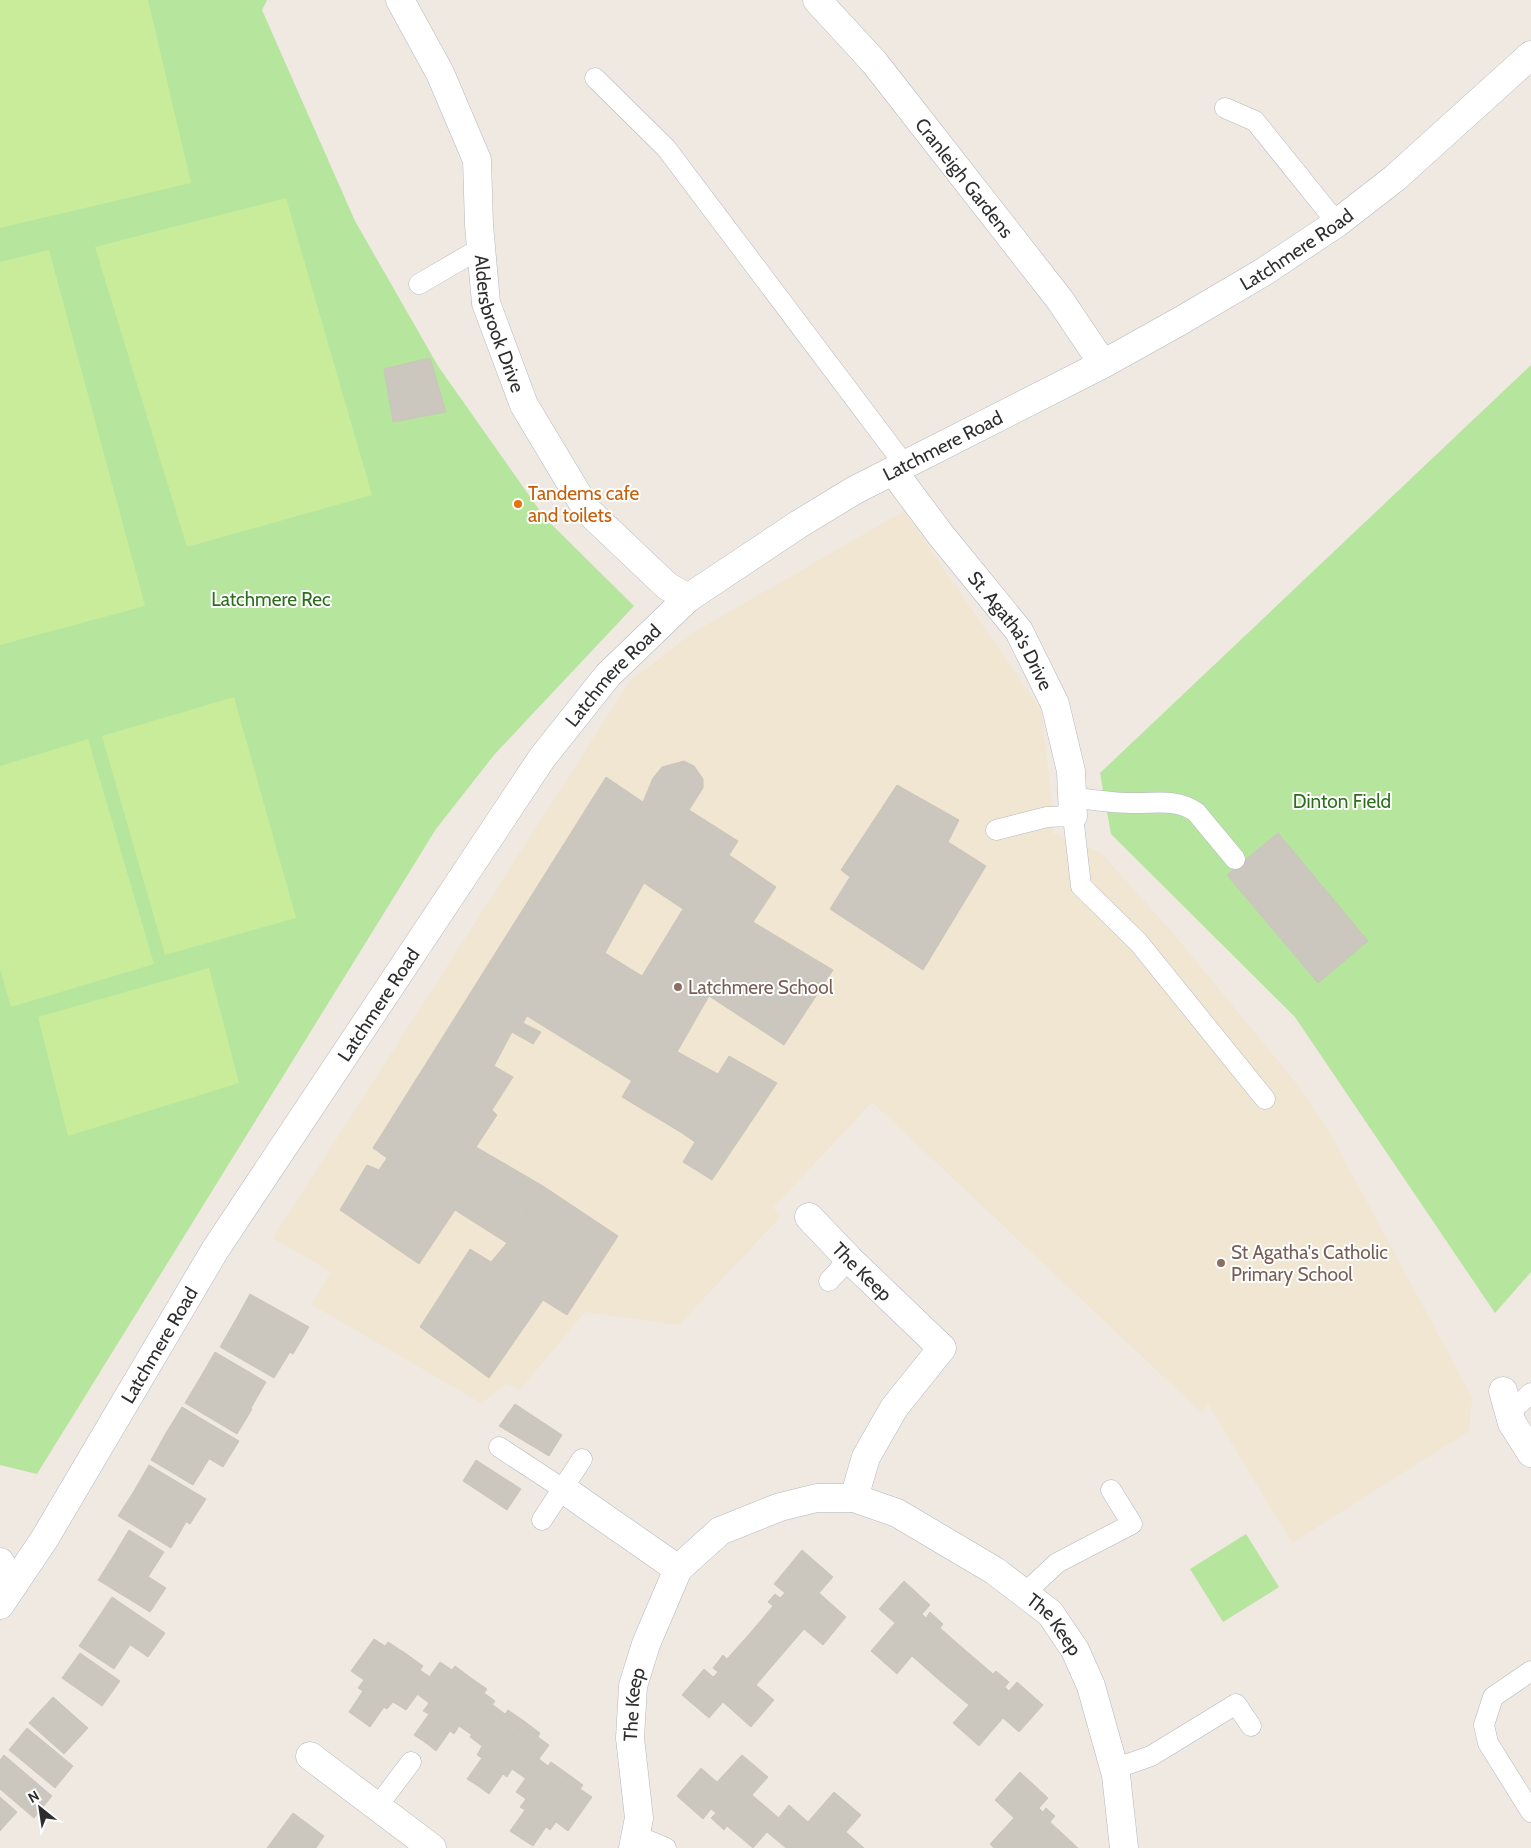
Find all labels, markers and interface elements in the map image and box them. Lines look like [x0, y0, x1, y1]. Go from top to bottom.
street label: Cranleigh Gardens [910, 113, 1018, 243]
street label: Latchmere Road [1236, 204, 1358, 295]
street label: Aldersbrook Drive [470, 254, 529, 396]
street label: Latchmere Road [879, 406, 1006, 486]
place label: Tandems cafe and toilets [528, 482, 640, 527]
marker: Tandems cafe and toilets [512, 498, 524, 510]
street label: St. Agatha's Drive [963, 567, 1058, 695]
park label: Latchmere Rec [211, 588, 331, 611]
street label: Latchmere Road [560, 619, 666, 731]
park label: Dinton Field [1293, 790, 1391, 813]
street label: Latchmere Road [333, 944, 425, 1066]
place label: Latchmere School [688, 976, 834, 999]
marker: Latchmere School [672, 981, 684, 993]
street label: The Keep [827, 1237, 897, 1306]
place label: St Agatha's Catholic Primary School [1231, 1241, 1388, 1286]
marker: St Agatha's Catholic Primary School [1215, 1257, 1227, 1269]
street label: Latchmere Road [116, 1283, 203, 1407]
street label: The Keep [1022, 1589, 1086, 1660]
street label: The Keep [619, 1665, 650, 1742]
north arrow [15, 1783, 65, 1833]
text: N [25, 1786, 42, 1807]

